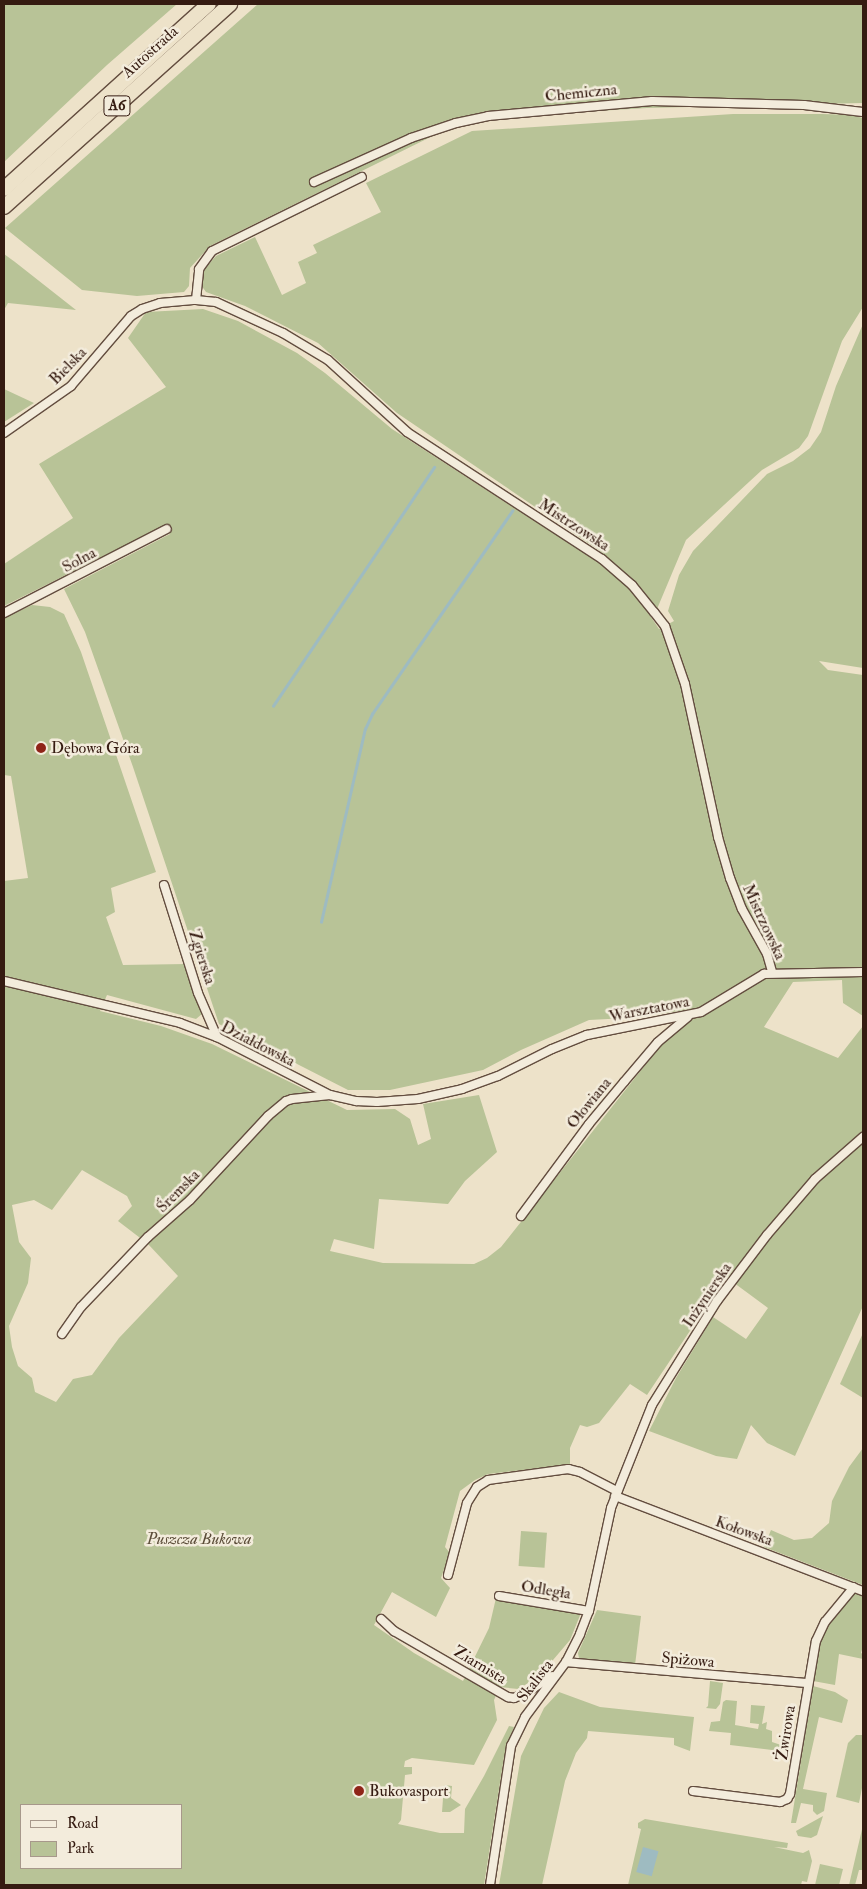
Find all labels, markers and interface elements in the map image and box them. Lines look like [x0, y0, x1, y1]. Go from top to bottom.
street label: Autostrada [118, 22, 182, 82]
street label: Chemiczna [544, 80, 618, 106]
road number: A6 [103, 94, 131, 118]
street label: Bielska [45, 343, 91, 389]
street label: Mistrzowska [535, 495, 613, 555]
street label: Solna [59, 543, 99, 577]
place label: Dębowa Góra [51, 738, 140, 758]
marker: Dębowa Góra [35, 742, 47, 754]
street label: Mistrzowska [738, 881, 790, 963]
street label: Zgierska [184, 927, 220, 987]
street label: Warsztatowa [607, 992, 691, 1026]
street label: Działdowska [218, 1017, 298, 1071]
street label: Ołowiana [563, 1074, 615, 1132]
street label: Śremska [152, 1165, 204, 1217]
street label: Inżynierska [678, 1259, 736, 1331]
street label: Kołowska [713, 1512, 775, 1550]
park label: Puszcza Bukowa [147, 1529, 251, 1549]
street label: Odległa [520, 1577, 572, 1603]
street label: Ziarnista [450, 1642, 510, 1688]
street label: Spiżowa [661, 1648, 715, 1672]
street label: Skalista [513, 1656, 557, 1706]
street label: Żwirowa [772, 1704, 800, 1762]
place label: Bukovasport [369, 1781, 449, 1801]
marker: Bukovasport [353, 1785, 365, 1797]
legend [20, 1804, 182, 1869]
text: Road [67, 1814, 98, 1833]
text: Park [67, 1839, 94, 1858]

